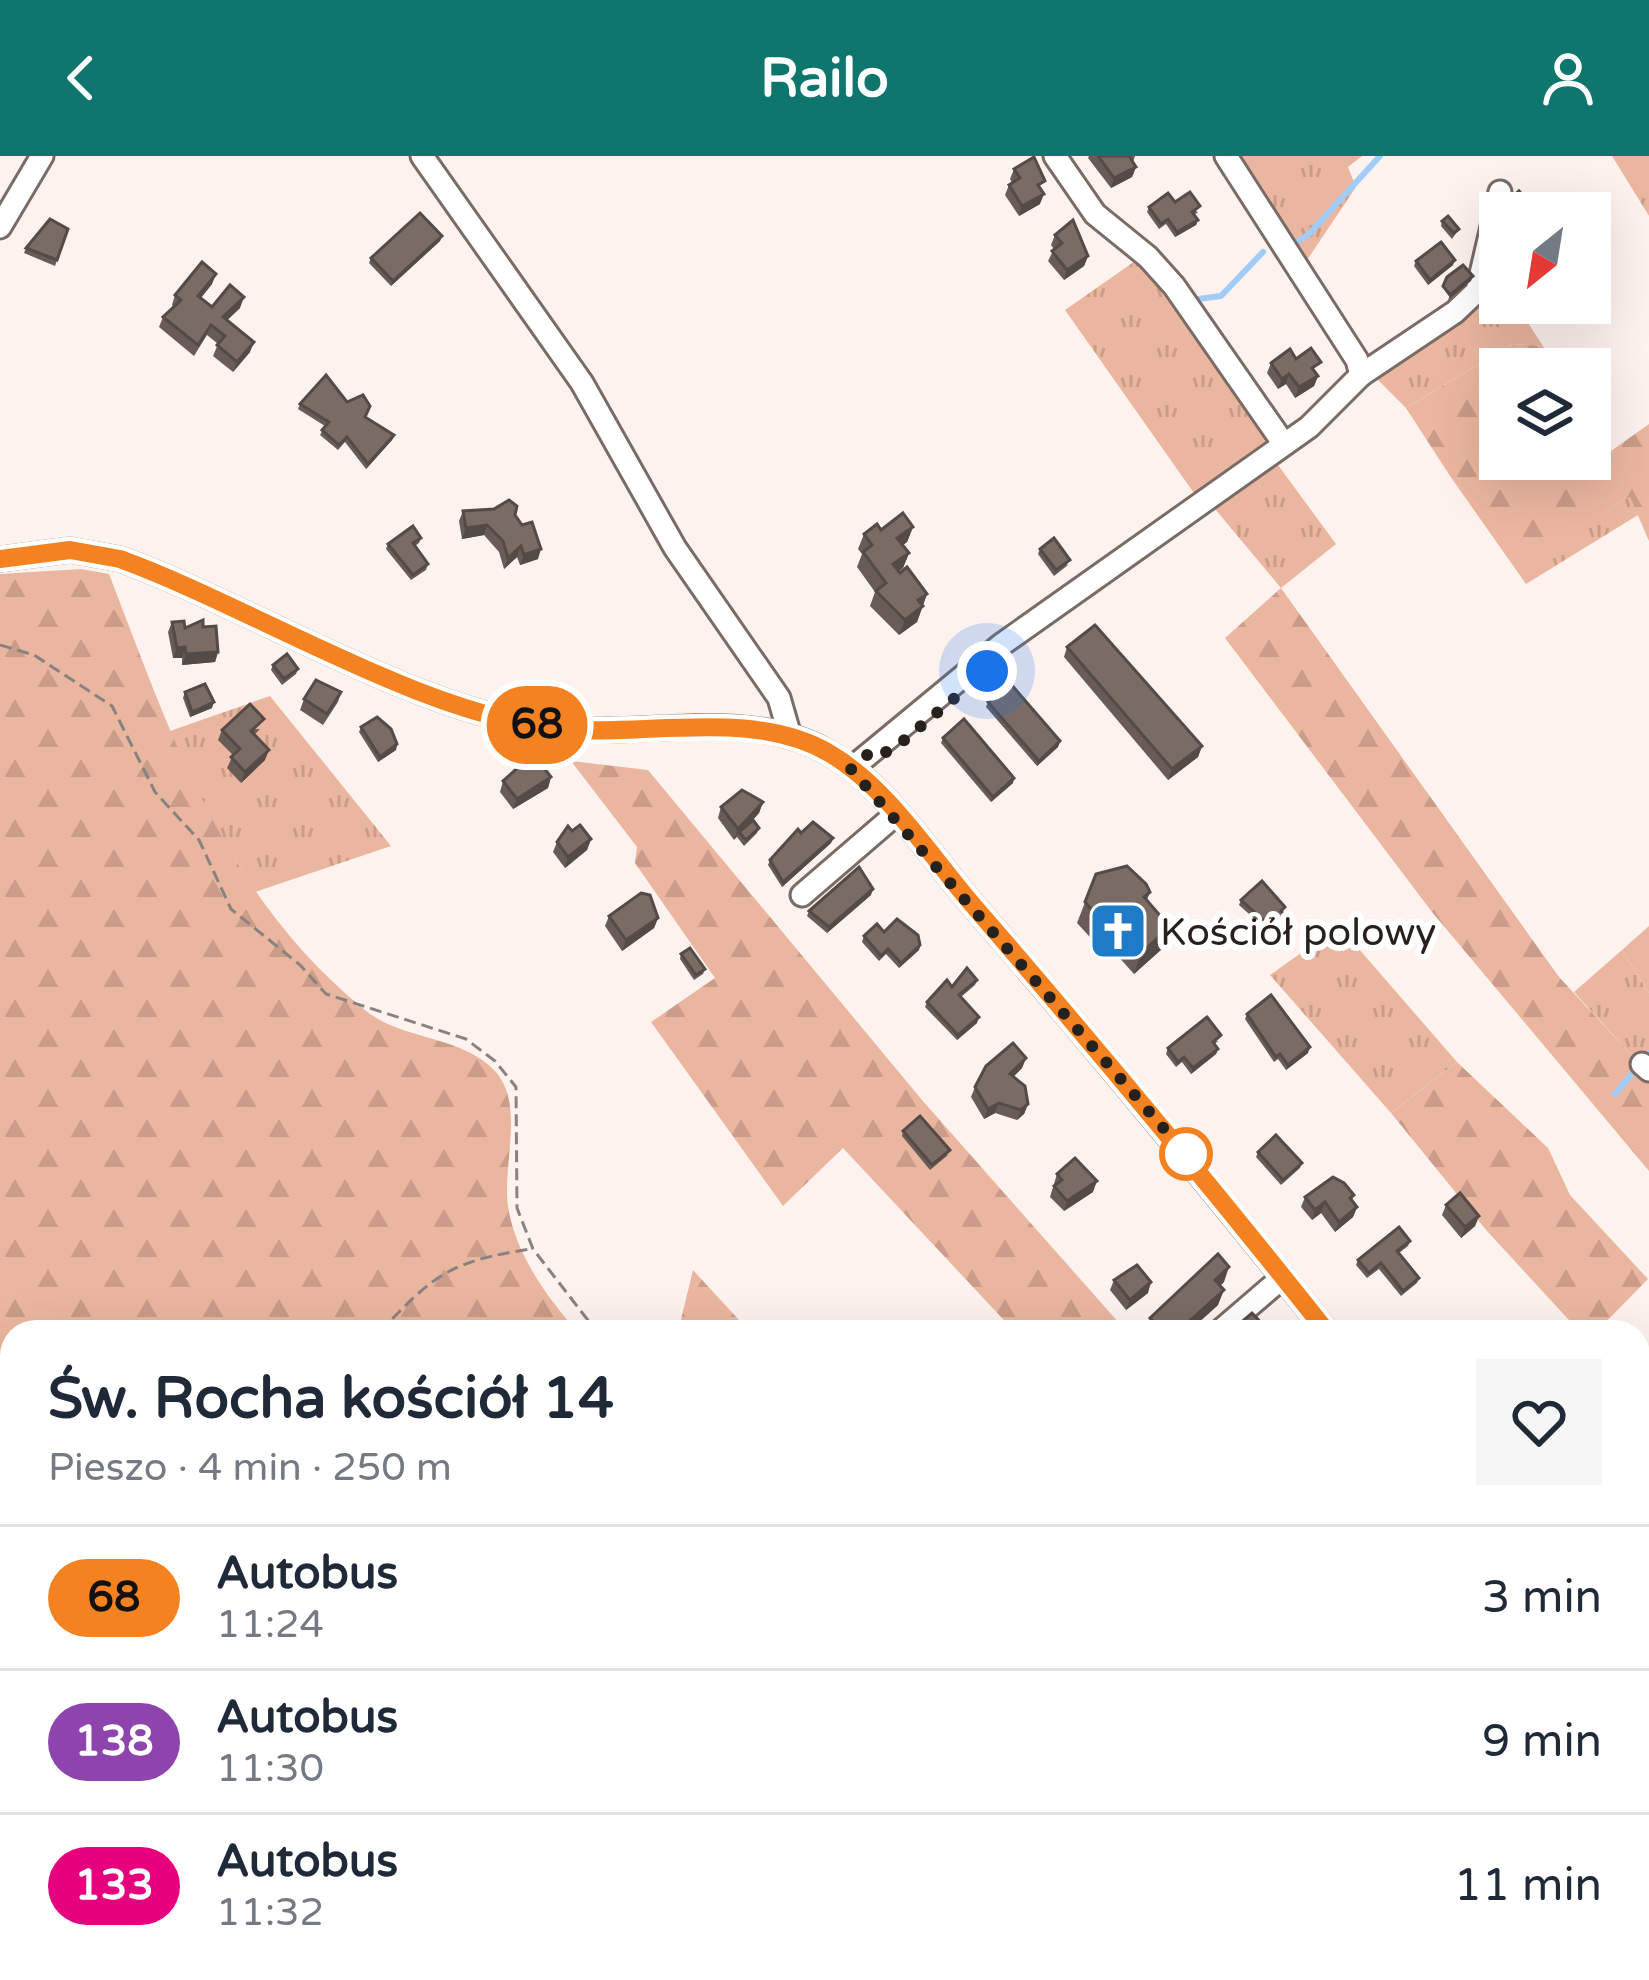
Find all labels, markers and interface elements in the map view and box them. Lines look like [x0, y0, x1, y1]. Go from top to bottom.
icon: back [48, 45, 114, 111]
icon: person [1535, 45, 1601, 111]
text: Railo [760, 46, 889, 111]
north arrow [1479, 192, 1611, 324]
map controls [1479, 192, 1611, 480]
button: layers [1479, 348, 1611, 480]
your location [957, 641, 1017, 701]
line badge: 68 [483, 686, 591, 764]
text: 68 [511, 699, 563, 750]
church icon: Kościół polowy [1087, 900, 1149, 962]
place label: Kościół polowy [1160, 909, 1436, 956]
unlabelled marker [1161, 1129, 1211, 1179]
button: heart [1476, 1359, 1602, 1485]
text: Św. Rocha kościół 14 [48, 1365, 614, 1433]
text: Pieszo · 4 min · 250 m [48, 1444, 452, 1491]
text: Autobus [216, 1547, 398, 1601]
text: 3 min [1482, 1571, 1602, 1625]
text: 68 [88, 1572, 140, 1623]
text: 11:24 [216, 1601, 324, 1648]
text: Autobus [216, 1691, 398, 1745]
text: 9 min [1482, 1715, 1602, 1769]
text: 138 [74, 1716, 154, 1767]
text: 11:30 [216, 1745, 324, 1792]
text: Autobus [216, 1835, 398, 1889]
text: 11 min [1454, 1859, 1602, 1913]
text: 133 [74, 1860, 154, 1911]
text: 11:32 [216, 1889, 324, 1936]

